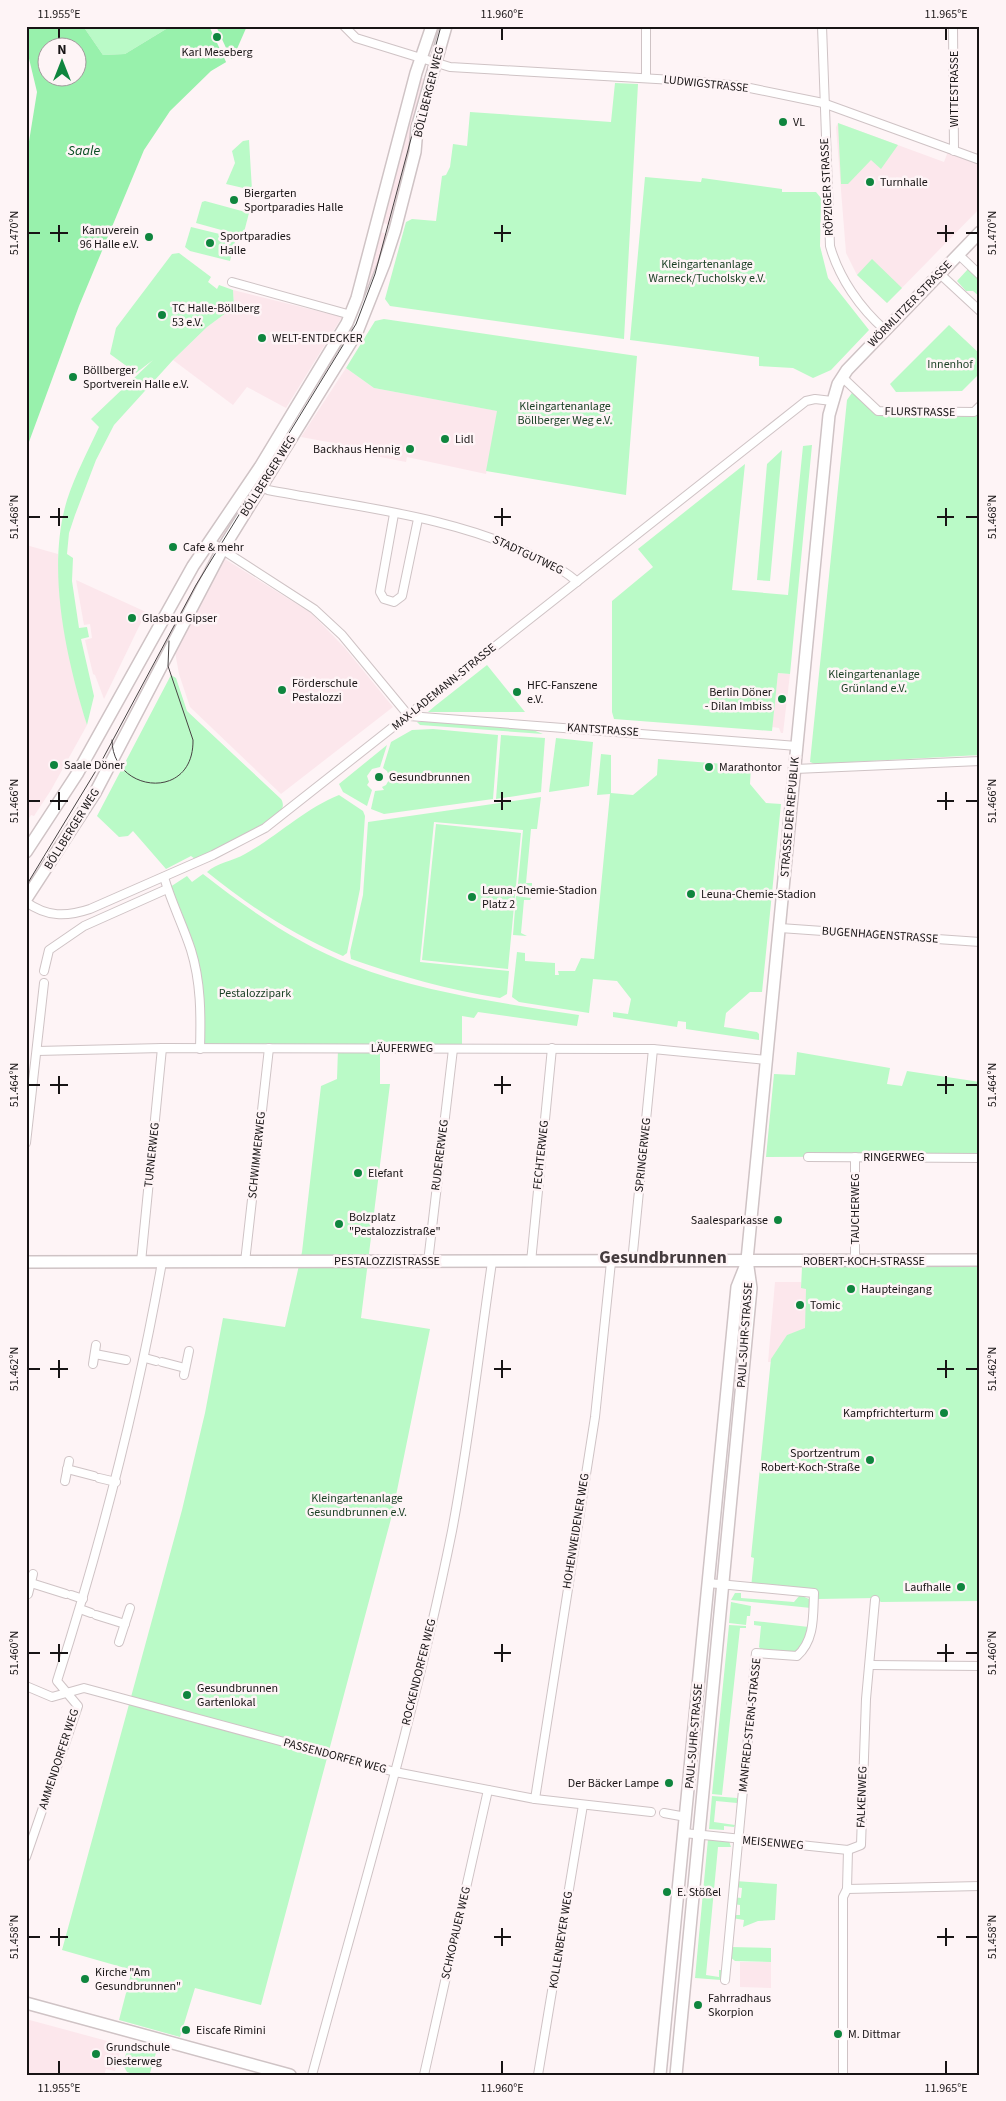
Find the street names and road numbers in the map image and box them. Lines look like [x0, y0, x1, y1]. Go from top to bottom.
street label: BÖLLBERGER WEG [410, 45, 448, 139]
street label: WITTESTRASSE [946, 51, 963, 127]
street label: LUDWIGSTRASSE [663, 71, 749, 97]
street label: RÖPZIGER STRASSE [816, 138, 838, 236]
street label: WÖRMLITZER STRASSE [864, 257, 956, 351]
street label: FLURSTRASSE [885, 403, 955, 421]
street label: BÖLLBERGER WEG [236, 432, 300, 520]
street label: STADTGUTWEG [490, 531, 566, 579]
street label: MAX-LADEMANN-STRASSE [388, 639, 500, 735]
street label: KANTSTRASSE [567, 719, 639, 741]
street label: STRASSE DER REPUBLIK [776, 756, 804, 878]
street label: BÖLLBERGER WEG [40, 785, 104, 873]
street label: BUGENHAGENSTRASSE [821, 922, 939, 948]
street label: LÄUFERWEG [371, 1040, 433, 1057]
street label: SCHWIMMERWEG [244, 1111, 270, 1199]
street label: SPRINGERWEG [631, 1117, 655, 1193]
street label: RUDERERWEG [427, 1118, 453, 1192]
street label: FECHTERWEG [529, 1119, 553, 1191]
street label: TURNERWEG [140, 1122, 164, 1188]
street label: RINGERWEG [863, 1149, 925, 1166]
street label: TAUCHERWEG [847, 1173, 864, 1245]
street label: PESTALOZZISTRASSE [334, 1253, 440, 1270]
street label: ROBERT-KOCH-STRASSE [803, 1253, 925, 1270]
street label: PAUL-SUHR-STRASSE [733, 1282, 757, 1388]
street label: HOHENWEIDENER WEG [558, 1472, 594, 1590]
street label: ROCKENDORFER WEG [398, 1617, 440, 1727]
street label: MANFRED-STERN-STRASSE [734, 1657, 766, 1793]
street label: PAUL-SUHR-STRASSE [681, 1683, 707, 1789]
street label: AMMENDORFER WEG [35, 1707, 83, 1811]
street label: PASSENDORFER WEG [281, 1734, 389, 1778]
street label: FALKENWEG [852, 1766, 872, 1828]
street label: MEISENWEG [741, 1832, 805, 1854]
street label: SCHKOPAUER WEG [437, 1885, 475, 1981]
street label: KOLLENBEYER WEG [545, 1890, 577, 1990]

